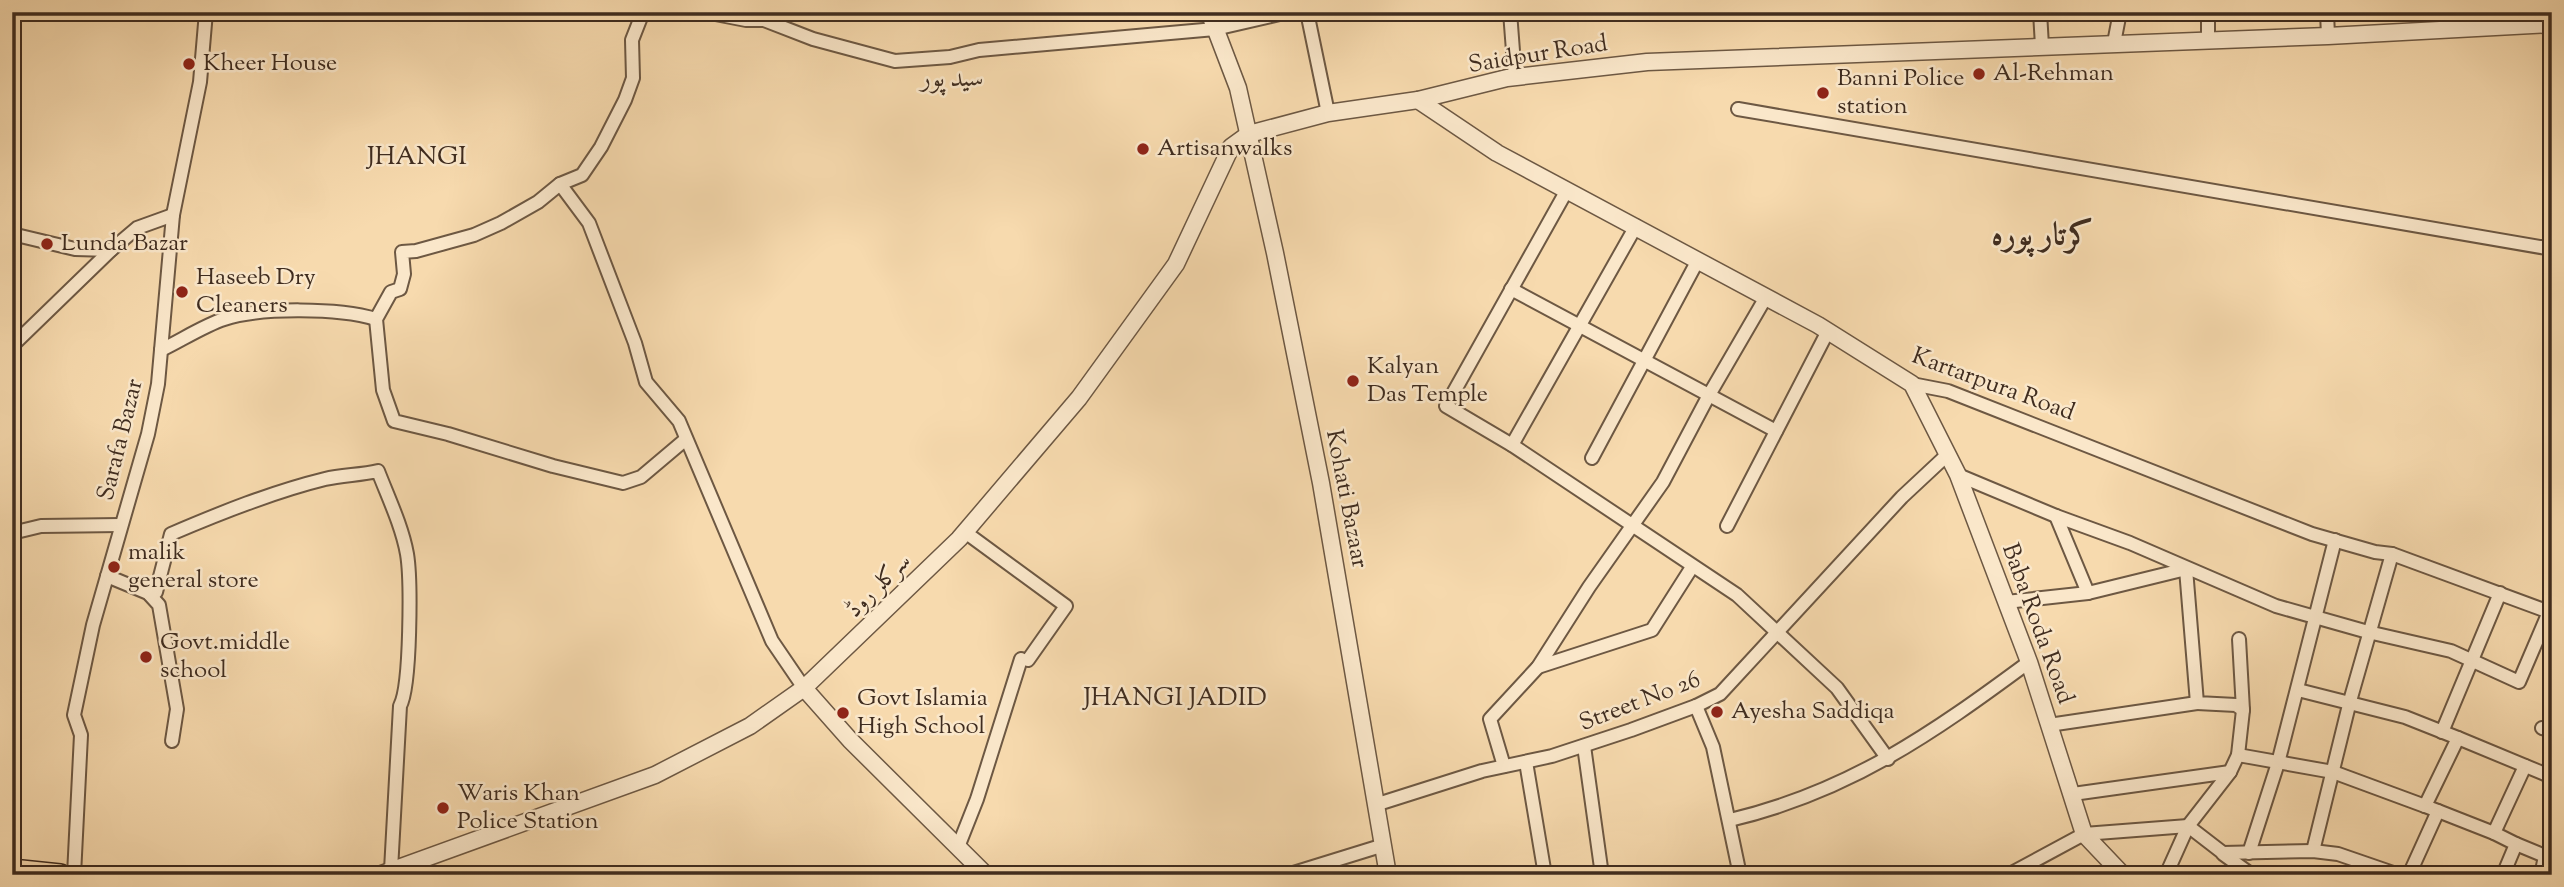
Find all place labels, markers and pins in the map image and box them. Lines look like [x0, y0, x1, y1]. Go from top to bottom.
place label: Kheer House [203, 47, 337, 81]
marker: Kheer House [181, 56, 197, 72]
place label: Al-Rehman [1993, 57, 2114, 91]
place label: Banni Police station [1837, 62, 1964, 124]
marker: Al-Rehman [1971, 66, 1987, 82]
marker: Banni Police station [1815, 85, 1831, 101]
place label: Artisanwalks [1157, 132, 1292, 166]
marker: Artisanwalks [1135, 141, 1151, 157]
place label: Lunda Bazar [61, 227, 188, 261]
marker: Lunda Bazar [39, 236, 55, 252]
place label: Haseeb Dry Cleaners [196, 261, 316, 323]
marker: Haseeb Dry Cleaners [174, 284, 190, 300]
place label: Kalyan Das Temple [1367, 350, 1488, 412]
marker: Kalyan Das Temple [1345, 373, 1361, 389]
place label: malik general store [128, 536, 259, 598]
marker: malik general store [106, 559, 122, 575]
place label: Govt.middle school [160, 626, 290, 688]
marker: Govt.middle school [138, 649, 154, 665]
place label: Govt Islamia High School [857, 682, 988, 744]
place label: Ayesha Saddiqa [1731, 695, 1895, 729]
marker: Ayesha Saddiqa [1709, 704, 1725, 720]
marker: Govt Islamia High School [835, 705, 851, 721]
place label: Waris Khan Police Station [457, 777, 599, 839]
marker: Waris Khan Police Station [435, 800, 451, 816]

